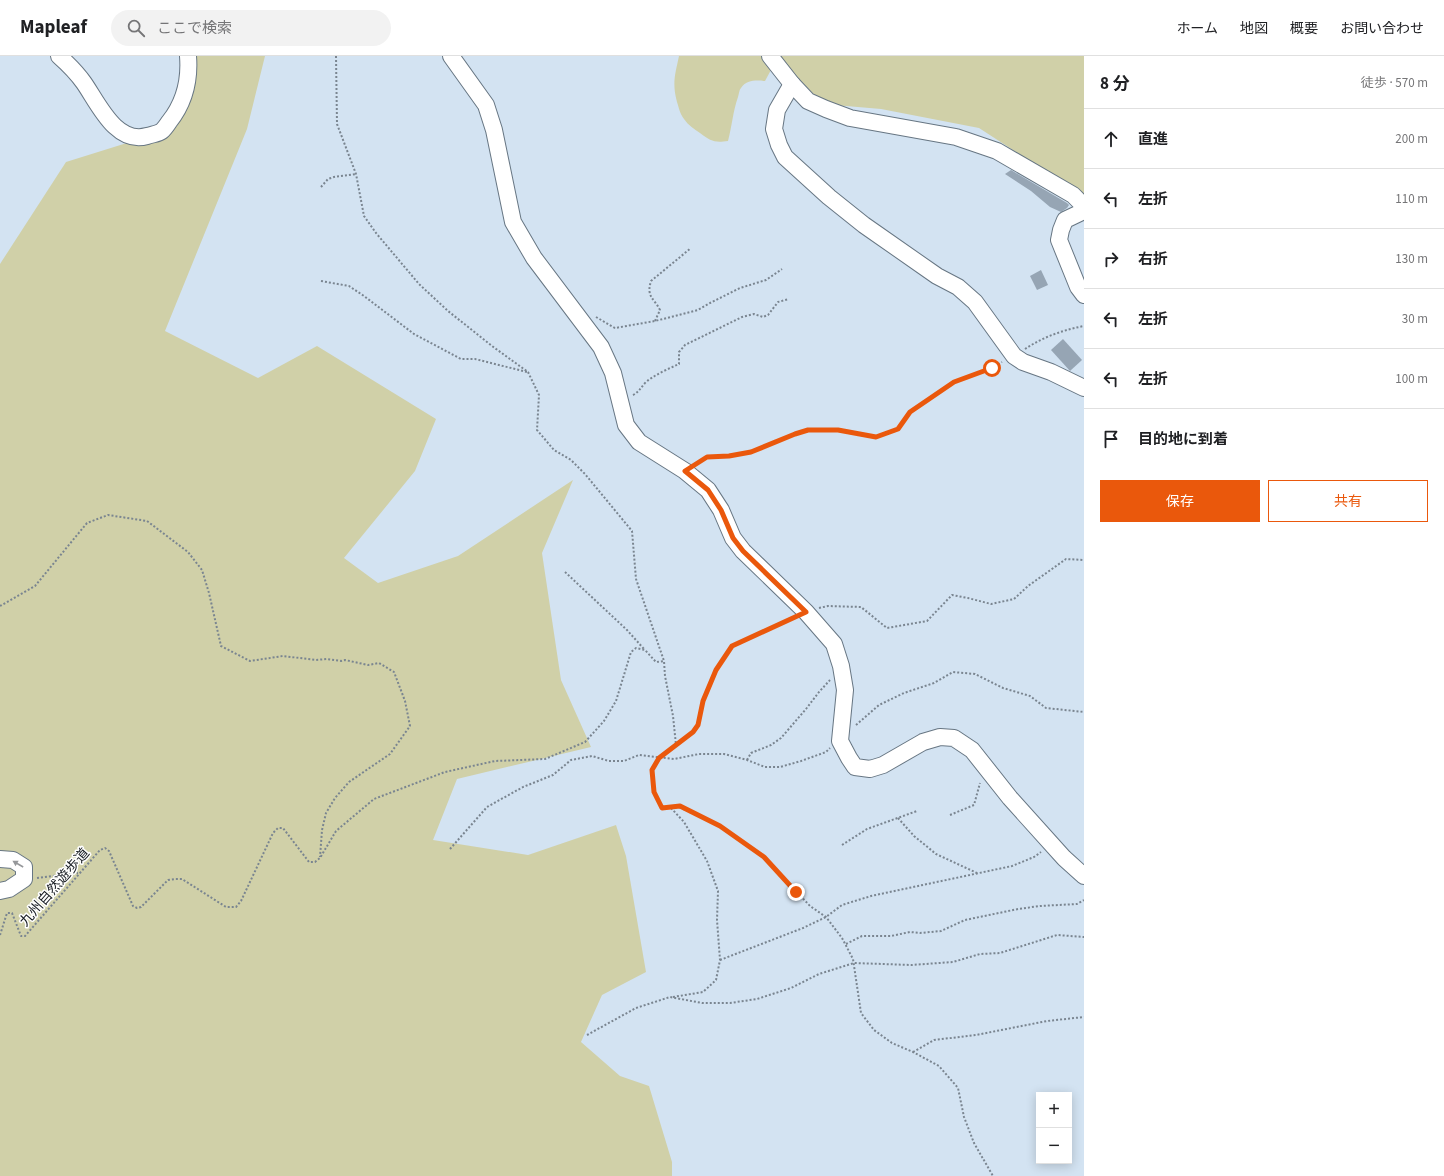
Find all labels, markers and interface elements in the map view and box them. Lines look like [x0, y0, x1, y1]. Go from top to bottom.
search box [111, 10, 391, 46]
text: Mapleaf [20, 14, 87, 41]
icon: search [125, 17, 147, 39]
text: ここで検索 [157, 18, 232, 39]
text: ホーム [1176, 19, 1218, 39]
text: 地図 [1240, 19, 1268, 39]
text: 概要 [1290, 19, 1318, 39]
text: お問い合わせ [1340, 19, 1424, 39]
text: 8 分 [1100, 72, 1129, 96]
text: 徒歩 · 570 m [1361, 74, 1428, 92]
icon: ahead [1100, 128, 1122, 150]
text: 直進 [1138, 129, 1168, 150]
text: 200 m [1395, 130, 1428, 148]
icon: left [1100, 188, 1122, 210]
text: 左折 [1138, 189, 1168, 210]
text: 110 m [1395, 190, 1428, 208]
icon: right [1100, 248, 1122, 270]
text: 右折 [1138, 249, 1168, 270]
text: 130 m [1395, 250, 1428, 268]
icon: left [1100, 308, 1122, 330]
text: 左折 [1138, 309, 1168, 330]
text: 30 m [1402, 310, 1428, 328]
route start [983, 359, 1001, 377]
icon: left [1100, 368, 1122, 390]
text: 左折 [1138, 369, 1168, 390]
text: 100 m [1395, 370, 1428, 388]
icon: arrive [1100, 428, 1122, 450]
text: 目的地に到着 [1138, 429, 1228, 450]
button: 保存 [1100, 480, 1260, 522]
button: 共有 [1268, 480, 1428, 522]
street label: 九州自然遊歩道 [15, 844, 94, 931]
one-way arrow [12, 860, 24, 867]
route end [787, 883, 805, 901]
map controls [1036, 1092, 1072, 1164]
button: + [1036, 1092, 1072, 1128]
button: − [1036, 1128, 1072, 1164]

